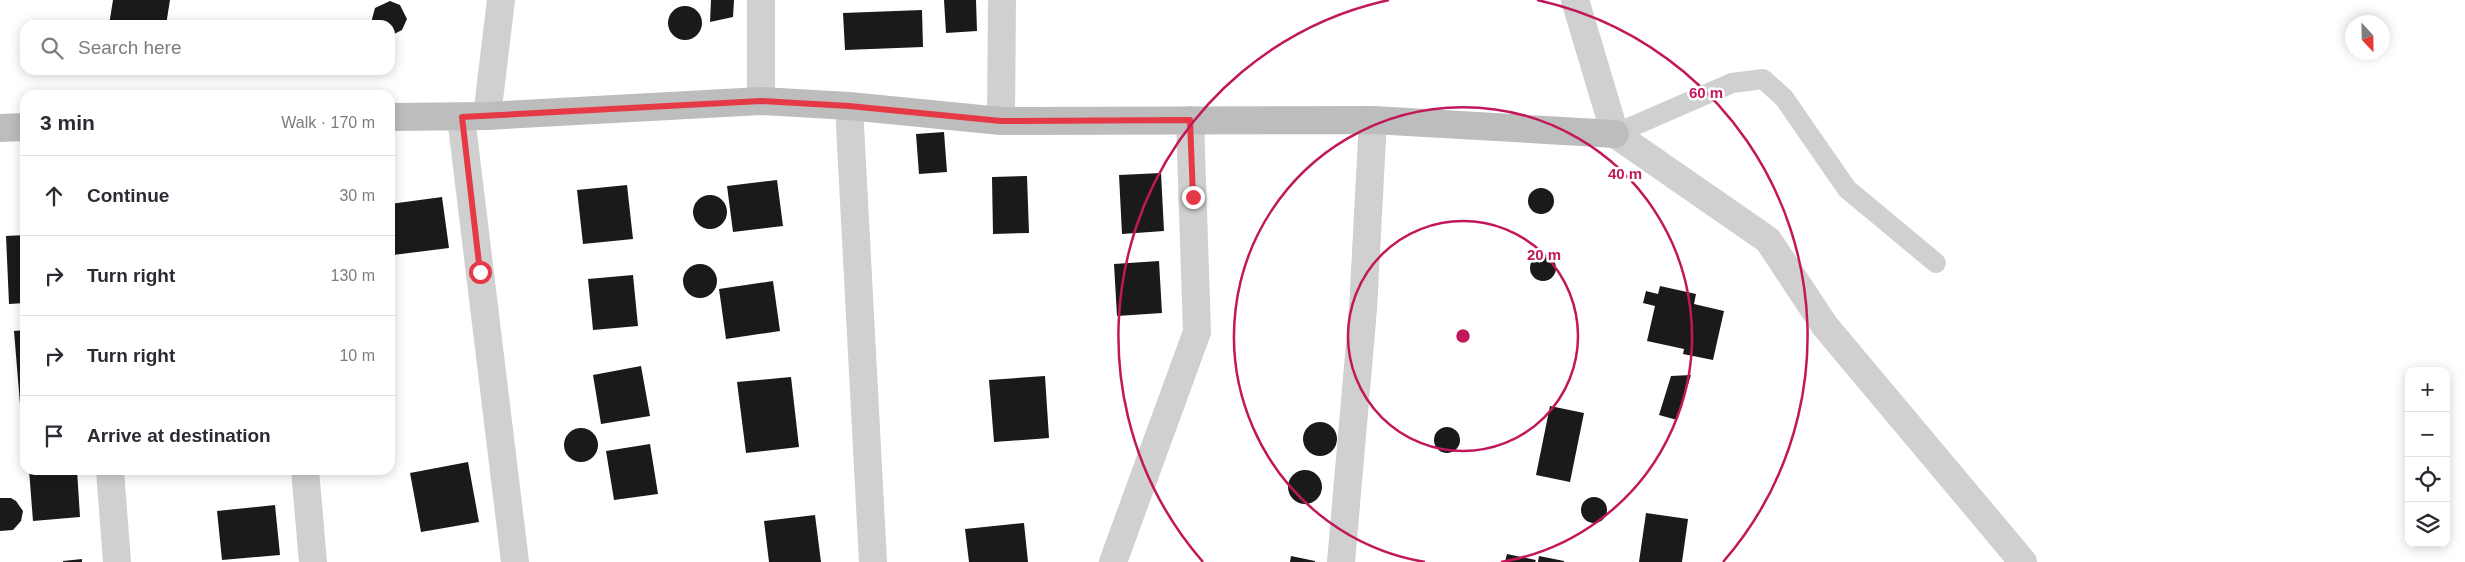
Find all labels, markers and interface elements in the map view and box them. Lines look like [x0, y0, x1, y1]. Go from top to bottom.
north arrow [2345, 15, 2390, 60]
search box [20, 20, 395, 75]
icon: search [38, 34, 66, 62]
text: Search here [78, 37, 182, 58]
text: 60 m [1689, 84, 1723, 101]
text: 3 min [40, 111, 95, 134]
text: Walk · 170 m [281, 114, 375, 131]
text: 40 m [1608, 165, 1642, 182]
icon: ahead [40, 182, 68, 210]
text: Continue [87, 185, 169, 206]
route end [1182, 186, 1205, 209]
text: 30 m [339, 187, 375, 204]
text: 20 m [1527, 246, 1561, 263]
route start [469, 261, 492, 284]
icon: right [40, 262, 68, 290]
text: Turn right [87, 265, 175, 286]
text: 130 m [331, 267, 375, 284]
centre of rings [1454, 327, 1472, 345]
icon: right [40, 342, 68, 370]
text: Turn right [87, 345, 175, 366]
text: 10 m [339, 347, 375, 364]
map controls [2405, 367, 2450, 547]
button: + [2405, 367, 2450, 412]
button: − [2405, 412, 2450, 457]
icon: arrive [40, 422, 68, 450]
text: Arrive at destination [87, 425, 271, 446]
button: locate [2405, 457, 2450, 502]
button: layers [2405, 502, 2450, 547]

